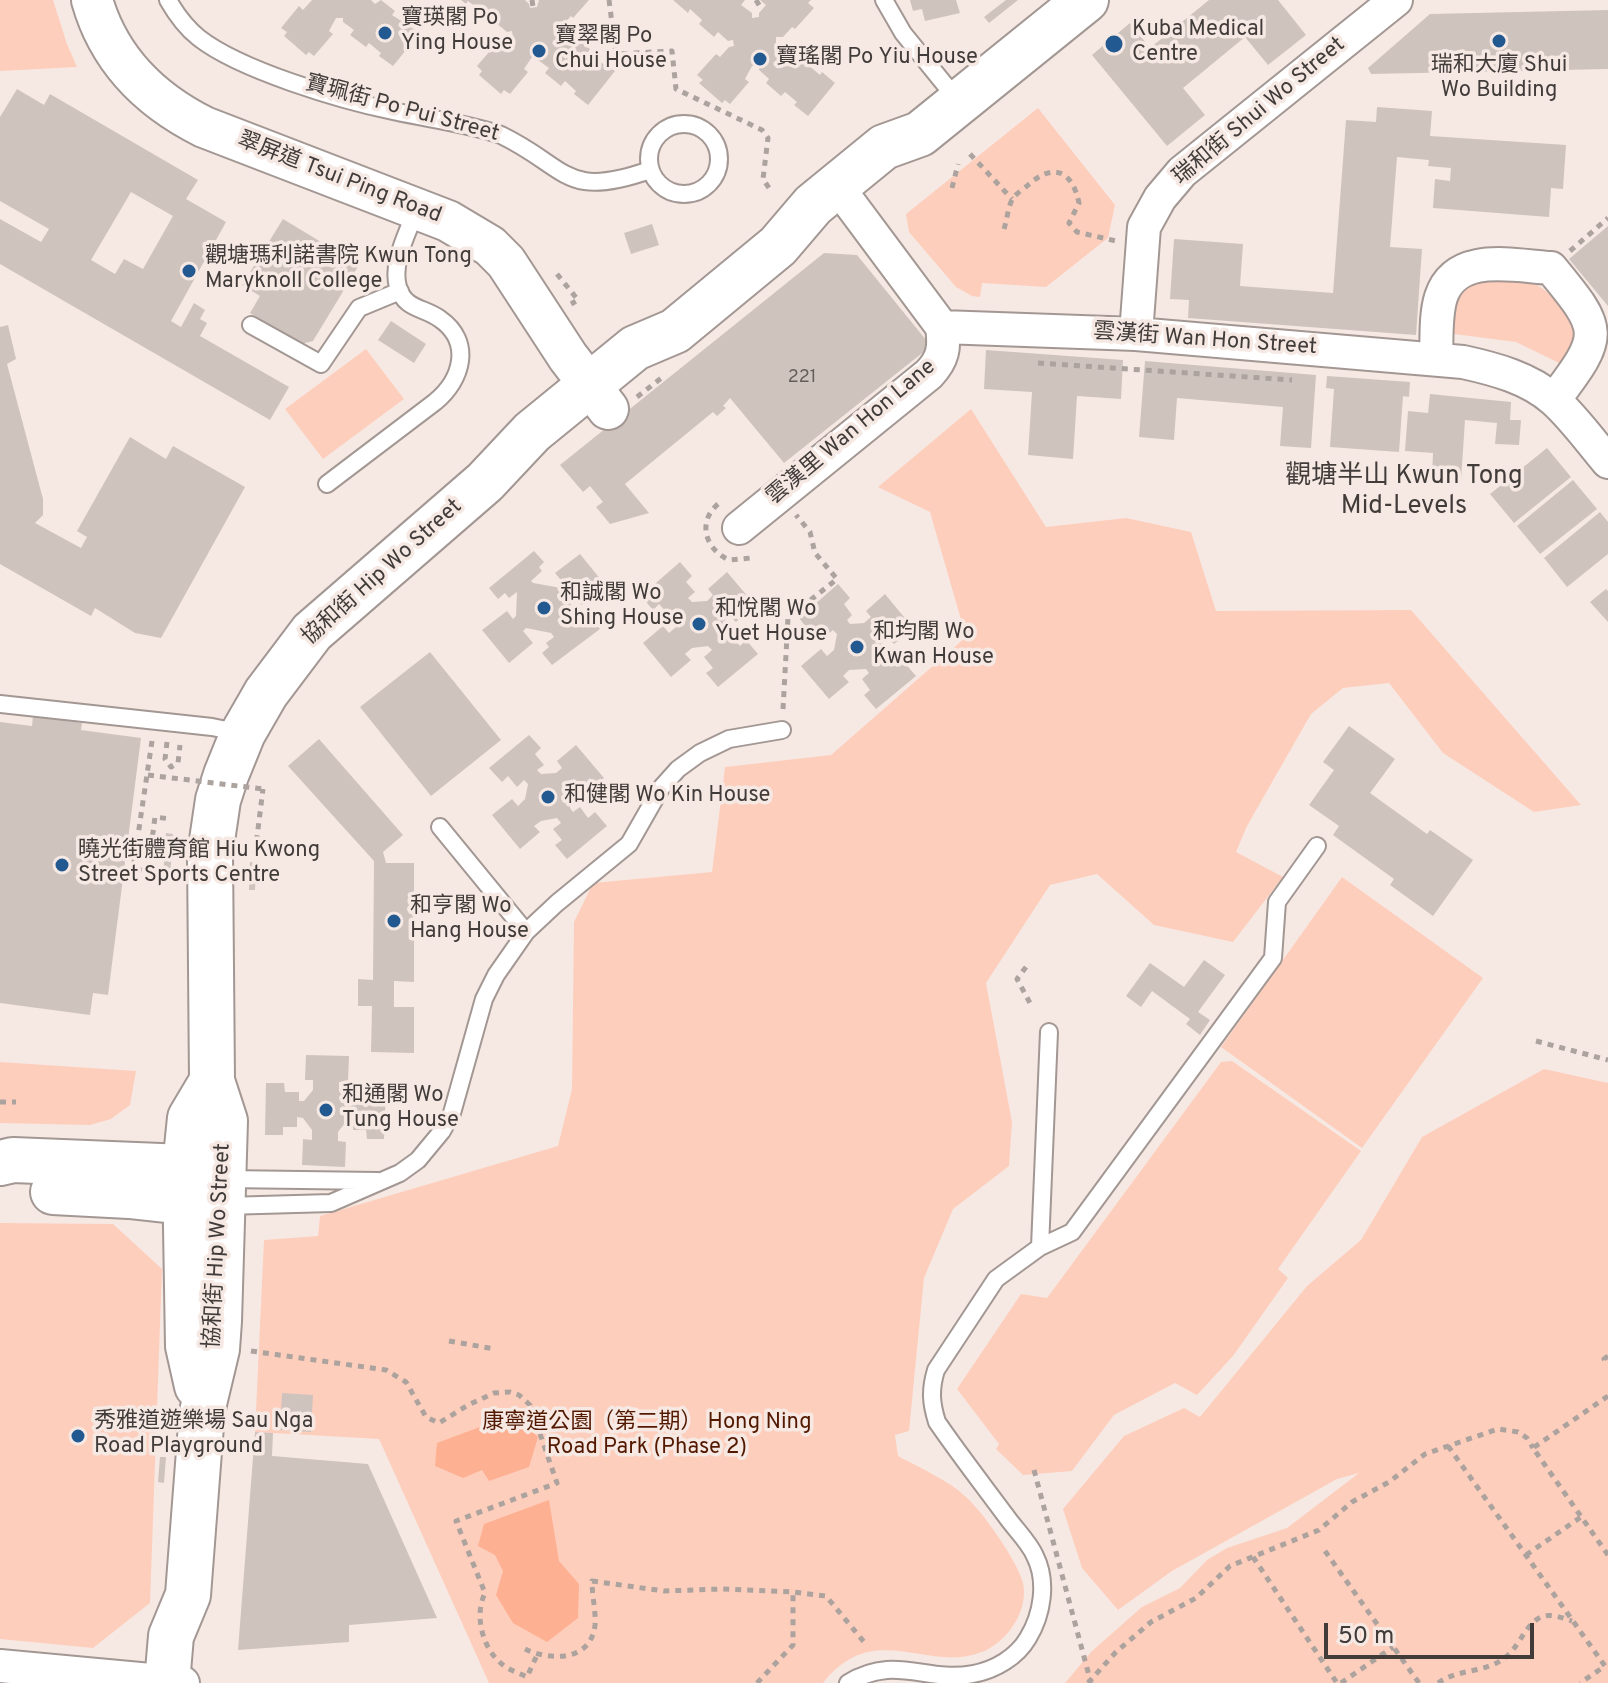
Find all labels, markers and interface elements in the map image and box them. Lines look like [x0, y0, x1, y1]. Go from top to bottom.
place label: 寶瑛閣 Po Ying House [401, 7, 513, 58]
place label: Kuba Medical Centre [1132, 18, 1264, 70]
marker: 寶瑛閣 Po Ying House [376, 24, 394, 42]
place label: 寶翠閣 Po Chui House [555, 25, 667, 76]
street label: 瑞和街 Shui Wo Street [1169, 32, 1351, 192]
marker: 瑞和大廈 Shui Wo Building [1490, 32, 1508, 50]
marker: Kuba Medical Centre [1103, 33, 1125, 55]
marker: 寶翠閣 Po Chui House [530, 42, 548, 60]
place label: 寶瑤閣 Po Yiu House [776, 46, 978, 72]
marker: 寶瑤閣 Po Yiu House [751, 50, 769, 68]
place label: 瑞和大廈 Shui Wo Building [1431, 54, 1567, 106]
street label: 寶珮街 Po Pui Street [302, 71, 502, 149]
street label: 翠屏道 Tsui Ping Road [233, 128, 445, 230]
place label: 觀塘瑪利諾書院 Kwun Tong Maryknoll College [205, 245, 472, 296]
marker: 觀塘瑪利諾書院 Kwun Tong Maryknoll College [180, 262, 198, 280]
street label: 雲漢街 Wan Hon Street [1092, 320, 1318, 362]
street label: 雲漢里 Wan Hon Lane [762, 355, 942, 511]
house number: 221 [788, 367, 816, 389]
district label: 觀塘半山 Kwun Tong Mid-Levels [1285, 462, 1523, 524]
street label: 協和街 Hip Wo Street [298, 494, 468, 652]
place label: 和誠閣 Wo Shing House [560, 582, 683, 634]
place label: 和悅閣 Wo Yuet House [715, 598, 827, 650]
marker: 和誠閣 Wo Shing House [535, 599, 553, 617]
marker: 和悅閣 Wo Yuet House [690, 615, 708, 633]
place label: 和均閣 Wo Kwan House [873, 621, 994, 672]
marker: 和均閣 Wo Kwan House [848, 638, 866, 656]
place label: 和健閣 Wo Kin House [564, 784, 770, 810]
marker: 和健閣 Wo Kin House [539, 788, 557, 806]
place label: 曉光街體育館 Hiu Kwong Street Sports Centre [78, 839, 320, 890]
marker: 曉光街體育館 Hiu Kwong Street Sports Centre [53, 856, 71, 874]
place label: 和亨閣 Wo Hang House [410, 895, 529, 946]
marker: 和亨閣 Wo Hang House [385, 912, 403, 930]
place label: 和通閣 Wo Tung House [342, 1084, 459, 1136]
marker: 和通閣 Wo Tung House [317, 1101, 335, 1119]
street label: 協和街 Hip Wo Street [200, 1143, 238, 1349]
place label: 秀雅道遊樂場 Sau Nga Road Playground [94, 1410, 313, 1462]
park label: 康寧道公園（第二期） Hong Ning Road Park (Phase 2) [482, 1411, 812, 1462]
marker: 秀雅道遊樂場 Sau Nga Road Playground [69, 1427, 87, 1445]
scale bar [1328, 1607, 1538, 1657]
text: 50 m [1338, 1622, 1394, 1652]

